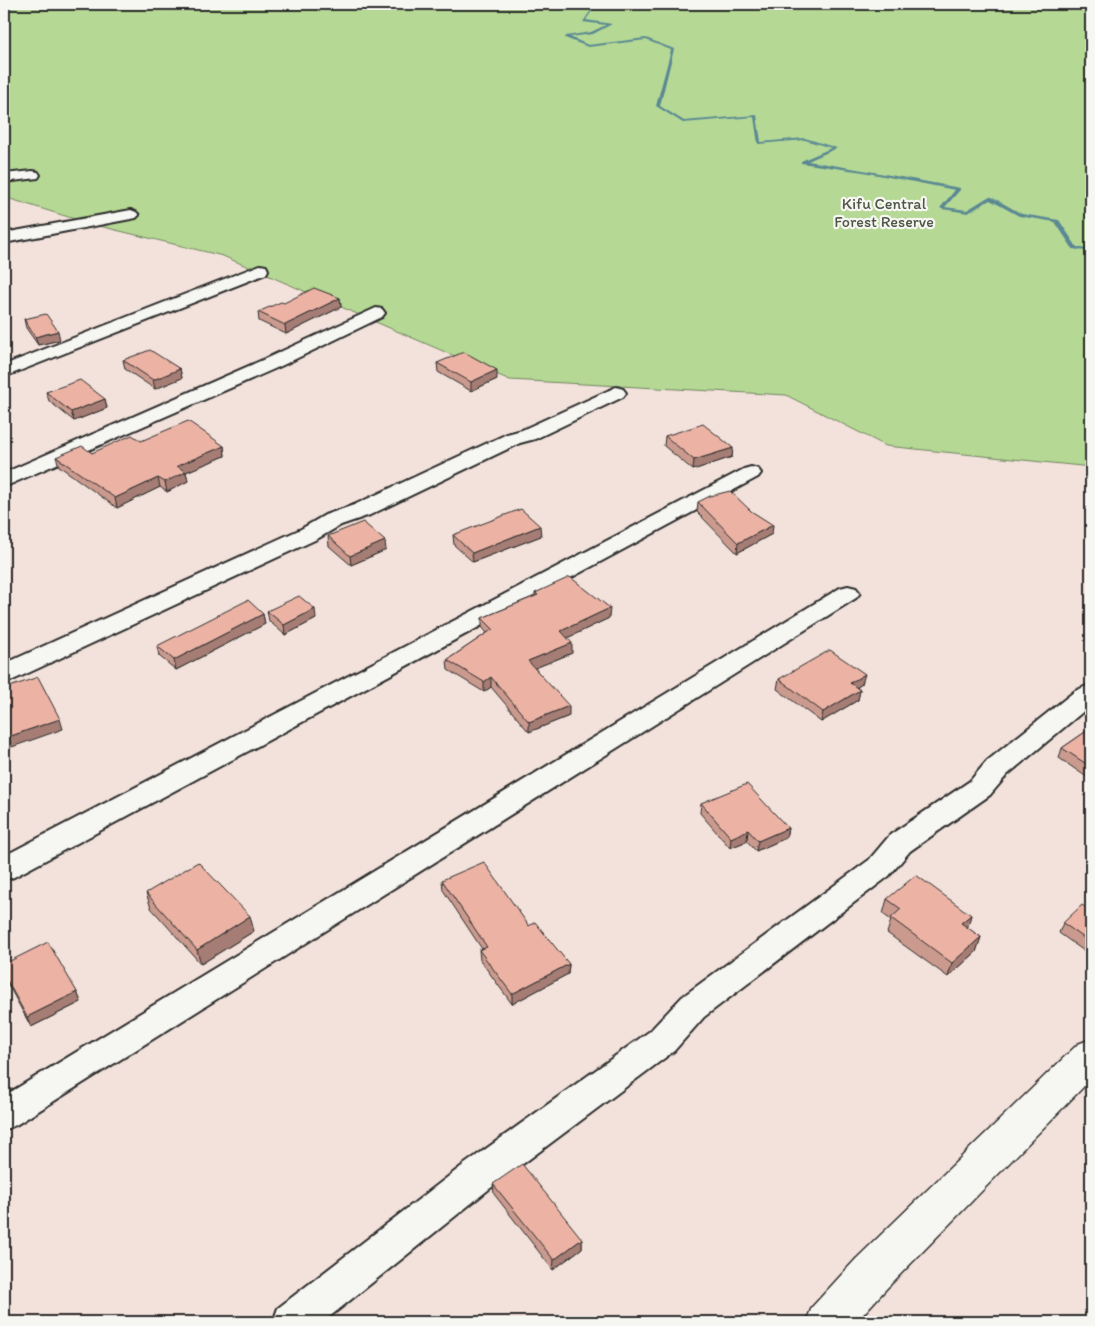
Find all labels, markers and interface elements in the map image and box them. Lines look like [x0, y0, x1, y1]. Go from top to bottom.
park label: Kifu Central Forest Reserve [834, 194, 934, 231]

